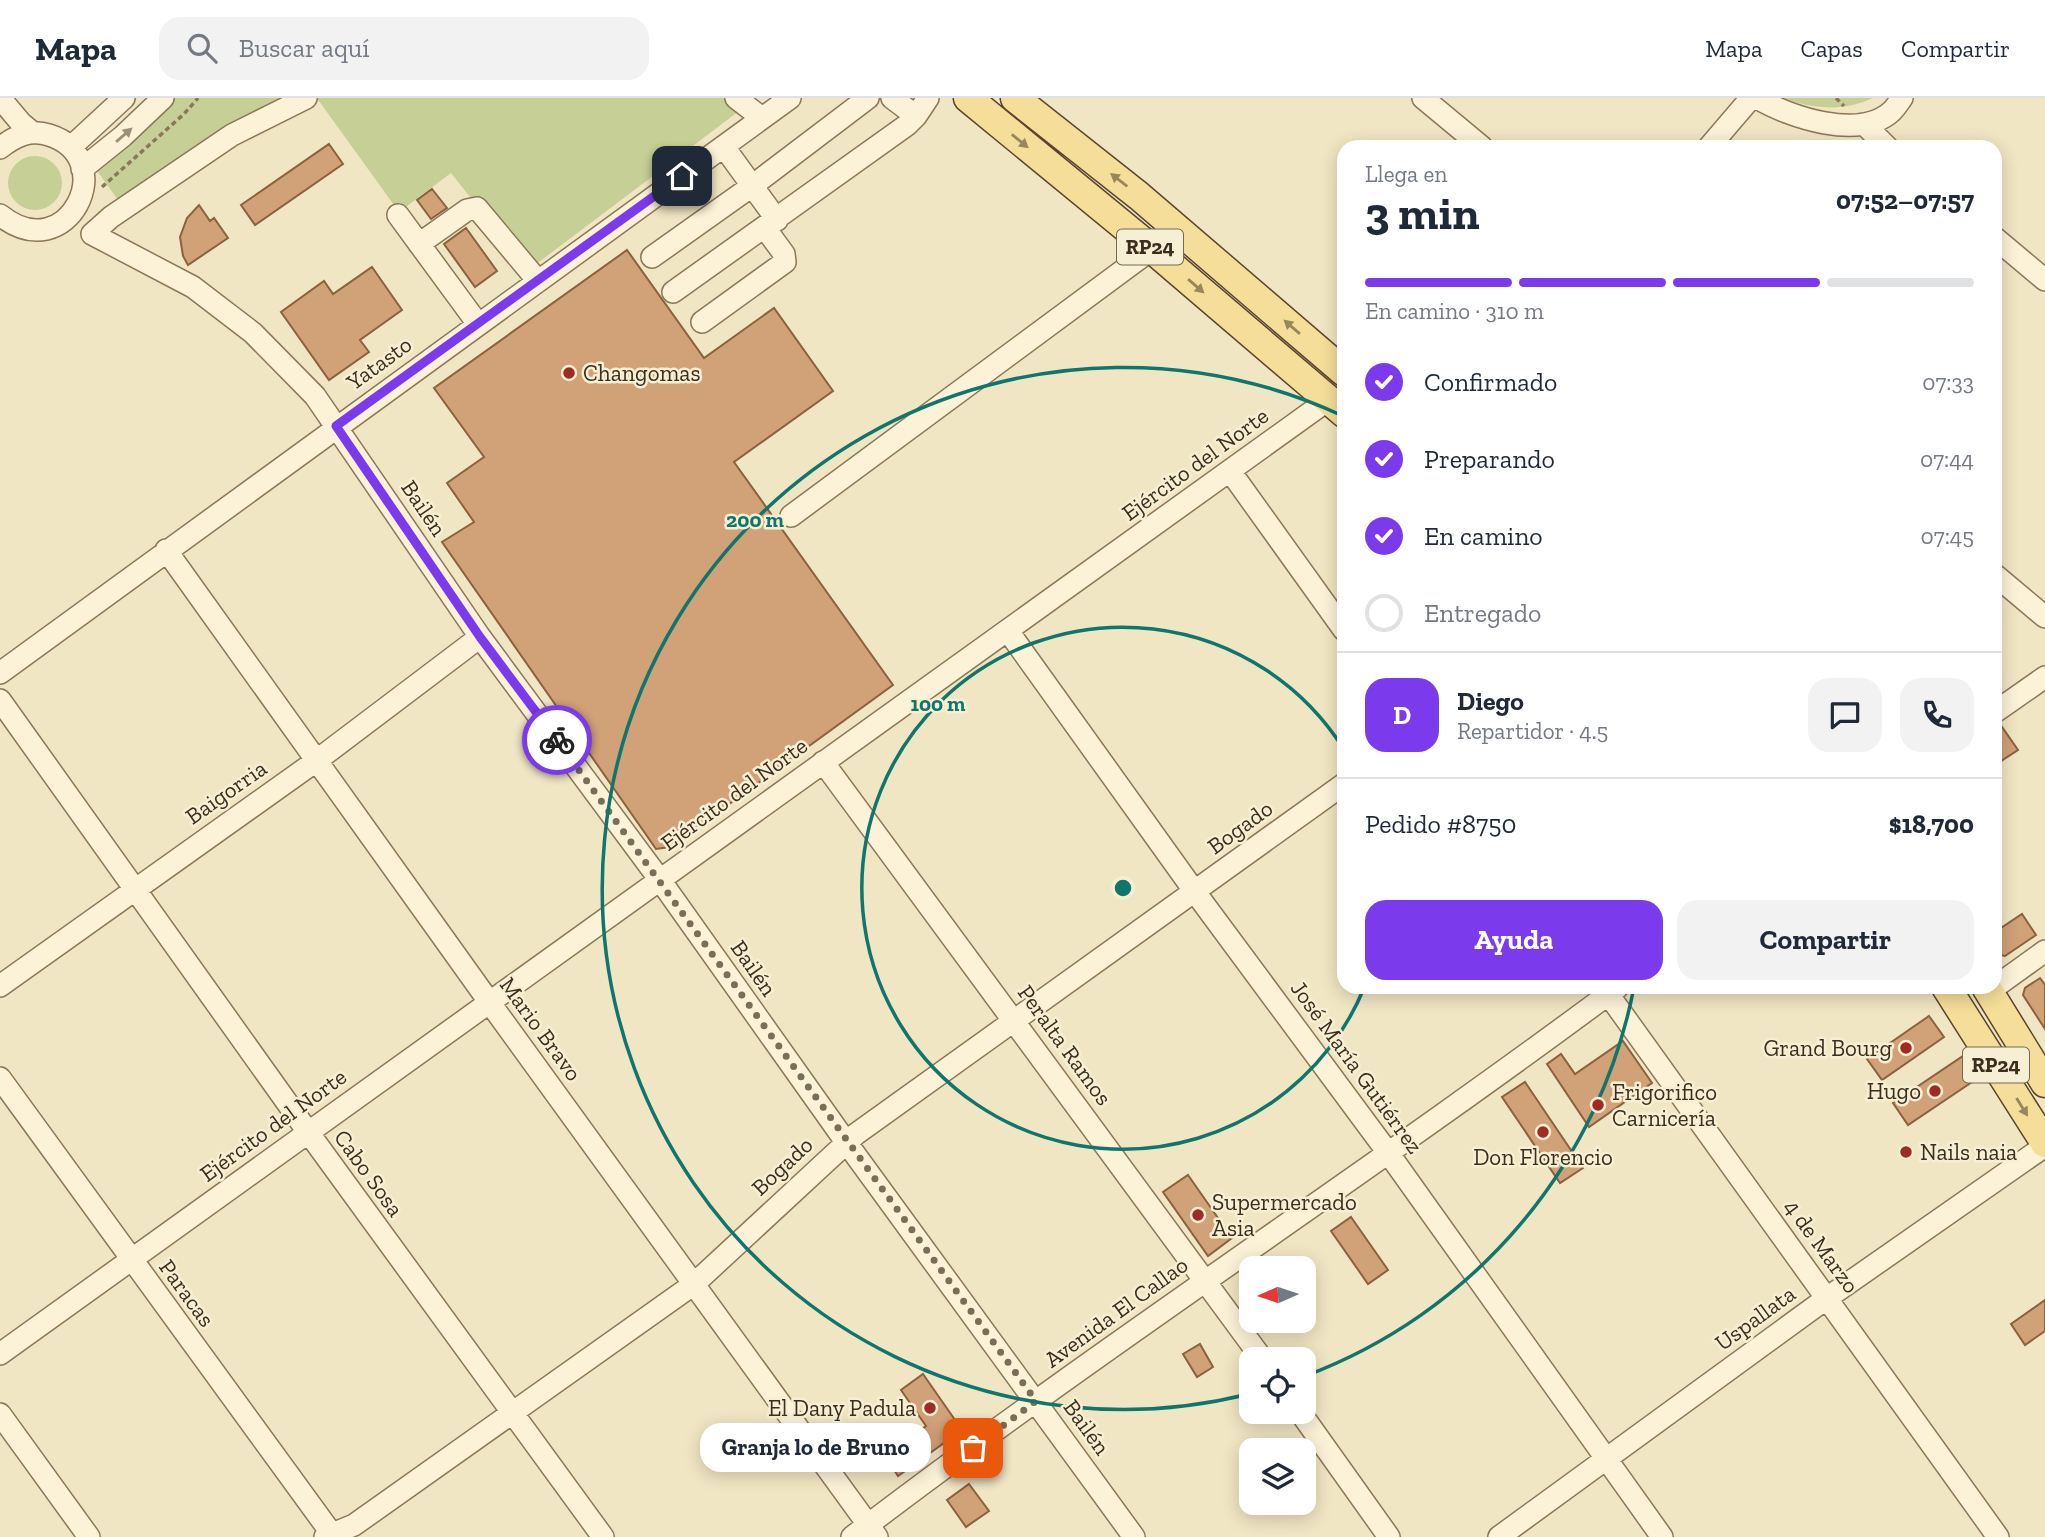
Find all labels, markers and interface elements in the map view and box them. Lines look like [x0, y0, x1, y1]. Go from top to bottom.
search box [159, 17, 649, 80]
text: Mapa [35, 29, 117, 68]
icon: search [183, 29, 221, 67]
text: Buscar aquí [239, 32, 370, 64]
text: Mapa [1705, 34, 1762, 63]
text: Capas [1800, 34, 1863, 63]
text: Compartir [1901, 34, 2010, 63]
one-way arrow [115, 128, 132, 143]
one-way arrow [1012, 133, 1029, 148]
pin [652, 146, 712, 206]
icon: home [663, 157, 701, 195]
text: Llega en [1365, 160, 1447, 188]
one-way arrow [1110, 173, 1128, 188]
text: 07:52–07:57 [1836, 184, 1974, 216]
text: 3 min [1365, 186, 1479, 241]
road number: RP24 [1117, 230, 1183, 264]
one-way arrow [1187, 278, 1204, 293]
text: En camino · 310 m [1365, 297, 1544, 325]
one-way arrow [1283, 319, 1301, 335]
street label: Yatasto [340, 330, 417, 397]
place label: Changomas [583, 359, 700, 387]
icon: check [1365, 363, 1403, 401]
marker: Changomas [561, 365, 577, 381]
text: Confirmado [1424, 366, 1557, 398]
text: 07:33 [1922, 368, 1974, 396]
street label: Ejército del Norte [1116, 401, 1274, 527]
icon: check [1365, 440, 1403, 478]
text: Preparando [1424, 443, 1555, 475]
text: 07:44 [1920, 445, 1974, 473]
street label: Bailén [395, 475, 453, 541]
text: 200 m [726, 507, 784, 532]
icon: check [1365, 517, 1403, 555]
text: En camino [1424, 520, 1543, 552]
text: 07:45 [1921, 522, 1974, 550]
text: Entregado [1424, 597, 1541, 629]
button: chat [1808, 678, 1882, 752]
button: phone [1900, 678, 1974, 752]
text: Diego [1457, 685, 1524, 717]
text: 100 m [911, 691, 966, 716]
text: D [1393, 699, 1411, 731]
courier [522, 705, 592, 775]
text: Repartidor · 4.5 [1457, 717, 1608, 745]
icon: bike [538, 721, 576, 759]
street label: Ejército del Norte [655, 731, 813, 857]
street label: Baigorria [180, 754, 272, 830]
street label: Bogado [1202, 794, 1278, 860]
text: Pedido #8750 [1365, 808, 1517, 840]
text: $18,700 [1889, 808, 1974, 840]
centre of rings [1111, 876, 1135, 900]
button: Ayuda [1365, 900, 1663, 980]
button: Compartir [1677, 900, 1974, 980]
street label: Bailén [725, 935, 783, 1001]
street label: Mario Bravo [494, 972, 588, 1086]
street label: José María Gutiérrez [1285, 975, 1429, 1159]
street label: Peralta Ramos [1012, 979, 1118, 1111]
place label: Grand Bourg [1763, 1034, 1892, 1062]
marker: Grand Bourg [1898, 1040, 1914, 1056]
road number: RP24 [1963, 1048, 2029, 1082]
street label: Ejército del Norte [194, 1062, 352, 1188]
place label: Hugo [1867, 1077, 1921, 1105]
place label: Frigorifico Carnicería [1612, 1078, 1717, 1132]
marker: Hugo [1927, 1083, 1943, 1099]
marker: Frigorifico Carnicería [1590, 1097, 1606, 1113]
one-way arrow [2016, 1097, 2029, 1116]
street label: Cabo Sosa [328, 1124, 410, 1222]
marker: Don Florencio [1535, 1124, 1551, 1140]
street label: Bogado [745, 1131, 819, 1201]
place label: Nails naia [1920, 1138, 2017, 1166]
place label: Don Florencio [1473, 1143, 1613, 1171]
marker: Nails naia [1898, 1144, 1914, 1160]
place label: Supermercado Asia [1212, 1188, 1357, 1242]
street label: 4 de Marzo [1778, 1193, 1866, 1299]
marker: Supermercado Asia [1190, 1207, 1206, 1223]
street label: Avenida El Callao [1039, 1251, 1193, 1373]
street label: Paracas [153, 1254, 221, 1332]
north arrow [1239, 1256, 1316, 1334]
map controls [1239, 1256, 1316, 1515]
street label: Uspallata [1709, 1279, 1801, 1357]
button: locate [1239, 1347, 1316, 1424]
place label: El Dany Padula [768, 1394, 916, 1422]
street label: Bailén [1058, 1394, 1116, 1460]
marker: El Dany Padula [922, 1400, 938, 1416]
pin [943, 1418, 1003, 1478]
callout: Granja lo de Bruno [700, 1424, 931, 1472]
icon: bag [954, 1429, 992, 1467]
text: Granja lo de Bruno [721, 1433, 910, 1461]
button: layers [1239, 1438, 1316, 1515]

